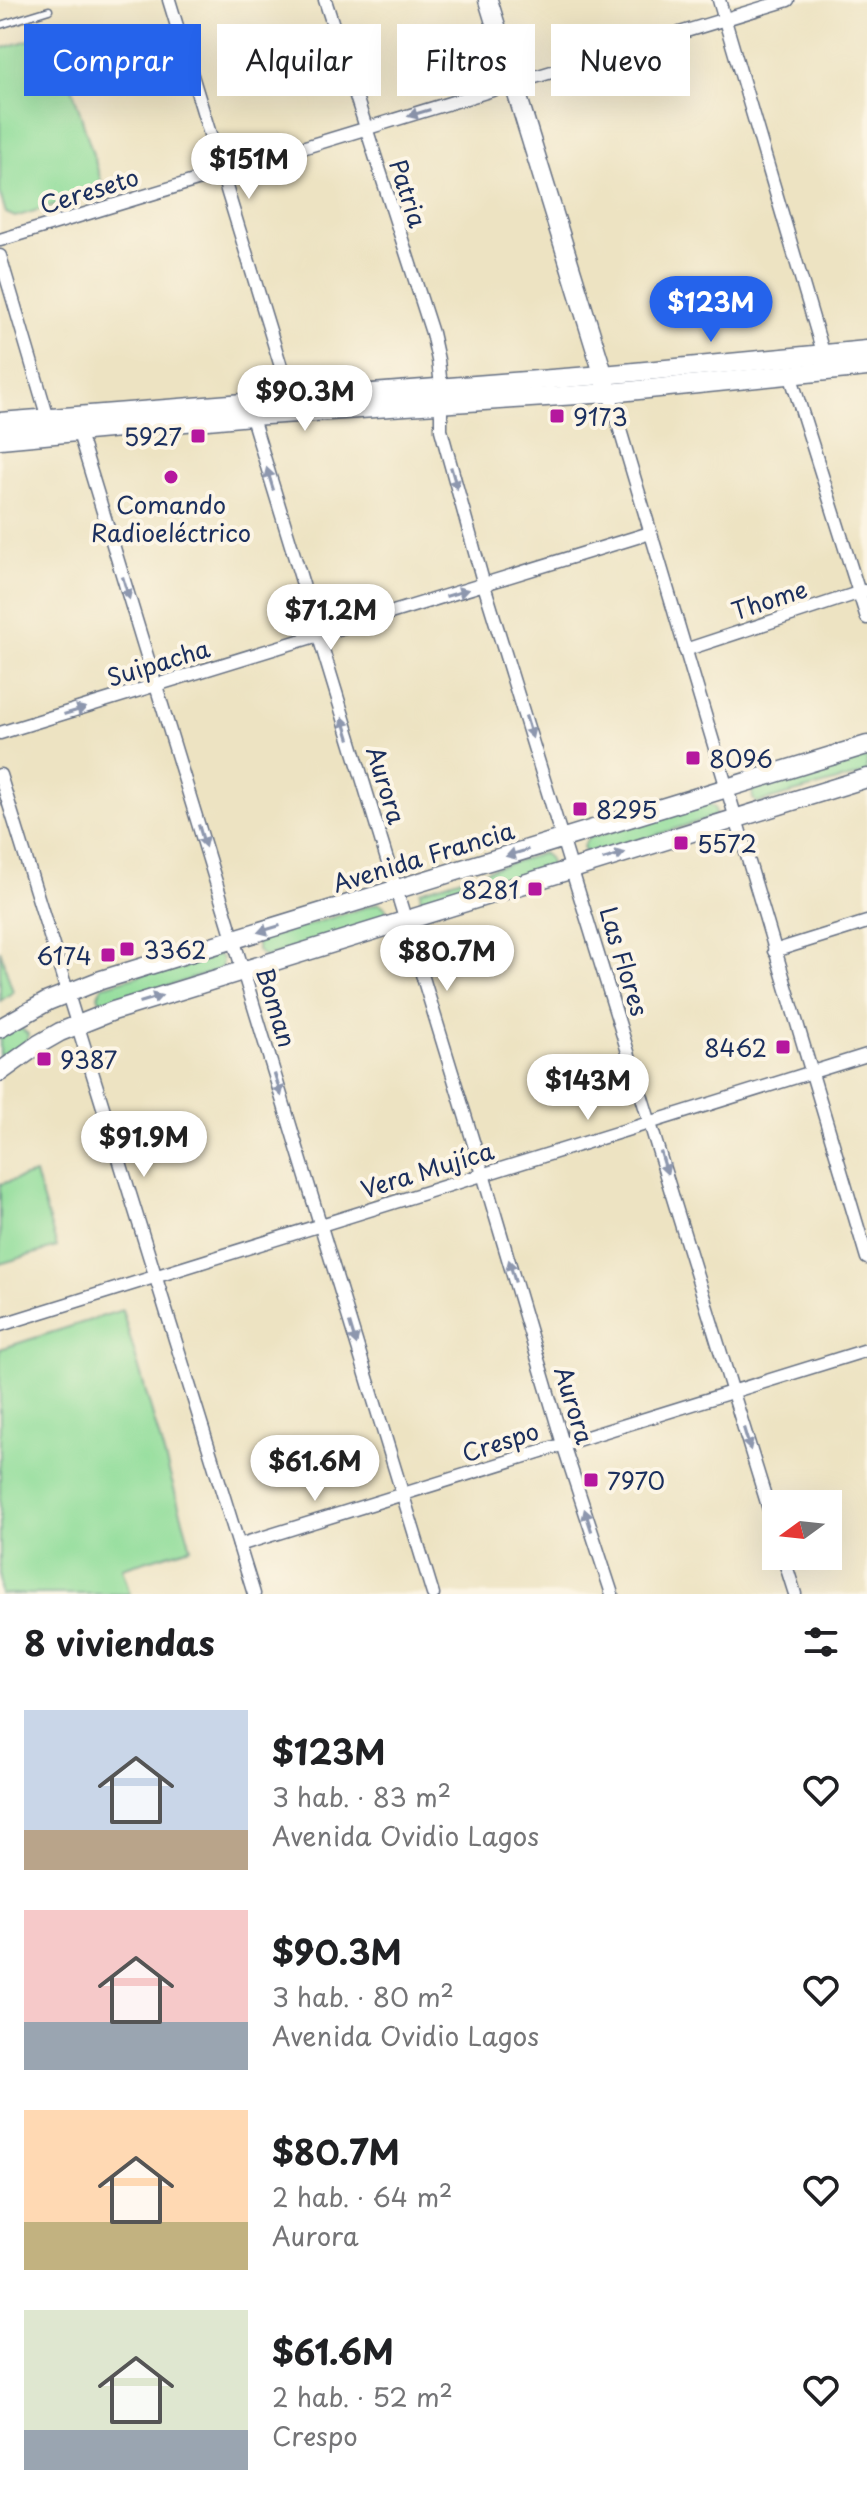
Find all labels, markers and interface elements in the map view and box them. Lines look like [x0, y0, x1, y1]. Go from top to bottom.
chip: Comprar [24, 24, 201, 96]
chip: Alquilar [217, 24, 381, 96]
chip: Filtros [397, 24, 535, 96]
chip: Nuevo [551, 24, 690, 96]
one-way arrow [407, 107, 431, 120]
pin: $151M [193, 133, 305, 201]
text: $151M [209, 139, 289, 178]
street label: Patria [381, 154, 437, 232]
street label: Cereseto [35, 158, 143, 222]
pin: $123M [655, 276, 767, 344]
text: $123M [668, 282, 754, 321]
pin: $90.3M [240, 365, 370, 433]
text: $90.3M [255, 371, 355, 410]
place label: 9173 [573, 398, 628, 434]
marker: 9173 [548, 407, 566, 425]
place label: 5927 [124, 418, 182, 454]
marker: 5927 [189, 427, 207, 445]
one-way arrow [263, 467, 276, 491]
one-way arrow [448, 467, 461, 491]
marker: Comando Radioeléctrico [162, 468, 180, 486]
place label: Comando Radioeléctrico [91, 486, 251, 550]
street label: Thome [726, 570, 812, 628]
one-way arrow [120, 576, 133, 600]
pin: $71.2M [266, 584, 396, 652]
one-way arrow [445, 586, 469, 599]
text: $71.2M [285, 590, 377, 629]
street label: Suipacha [102, 629, 214, 695]
one-way arrow [63, 704, 87, 717]
one-way arrow [339, 715, 352, 739]
one-way arrow [523, 716, 536, 740]
place label: 8096 [709, 740, 773, 776]
street label: Aurora [358, 741, 416, 829]
marker: 8096 [684, 749, 702, 767]
place label: 8295 [596, 791, 657, 827]
marker: 8295 [571, 800, 589, 818]
street label: Avenida Francia [328, 811, 518, 901]
one-way arrow [196, 825, 209, 849]
place label: 5572 [697, 825, 757, 861]
marker: 5572 [672, 834, 690, 852]
one-way arrow [505, 847, 529, 859]
one-way arrow [602, 849, 626, 862]
place label: 8281 [461, 871, 519, 907]
marker: 8281 [526, 880, 544, 898]
street label: Las Flores [591, 902, 659, 1020]
one-way arrow [256, 923, 280, 936]
pin: $80.7M [382, 925, 512, 993]
place label: 3362 [143, 931, 207, 967]
text: $80.7M [398, 931, 496, 970]
place label: 6174 [37, 937, 92, 973]
marker: 3362 [118, 940, 136, 958]
marker: 6174 [99, 946, 117, 964]
street label: Boman [248, 963, 306, 1051]
one-way arrow [139, 992, 163, 1005]
place label: 8462 [704, 1029, 767, 1065]
marker: 8462 [774, 1038, 792, 1056]
place label: 9387 [60, 1041, 117, 1077]
marker: 9387 [35, 1050, 53, 1068]
pin: $143M [532, 1054, 644, 1122]
text: $143M [545, 1060, 631, 1099]
one-way arrow [272, 1073, 284, 1097]
pin: $91.9M [79, 1111, 209, 1179]
text: $91.9M [99, 1117, 189, 1156]
street label: Vera Mujíca [356, 1132, 498, 1206]
one-way arrow [658, 1151, 671, 1175]
one-way arrow [505, 1259, 518, 1283]
one-way arrow [347, 1322, 360, 1346]
street label: Aurora [546, 1361, 604, 1449]
street label: Crespo [457, 1412, 543, 1470]
one-way arrow [741, 1427, 754, 1451]
pin: $61.6M [250, 1435, 380, 1503]
text: $61.6M [268, 1441, 362, 1480]
place label: 7970 [607, 1462, 665, 1498]
marker: 7970 [582, 1471, 600, 1489]
north arrow [762, 1490, 842, 1570]
map controls [762, 1490, 842, 1570]
one-way arrow [581, 1507, 593, 1531]
text: 8 viviendas [24, 1616, 215, 1668]
icon: filters [799, 1620, 843, 1664]
text: $123M [272, 1725, 386, 1777]
icon: home [88, 1742, 184, 1838]
icon: heart [799, 1768, 843, 1812]
text: 3 hab. · 83 m² [272, 1777, 451, 1816]
text: Avenida Ovidio Lagos [272, 1816, 539, 1855]
text: $90.3M [272, 1925, 402, 1977]
icon: home [88, 1942, 184, 2038]
icon: heart [799, 1968, 843, 2012]
text: 3 hab. · 80 m² [272, 1977, 454, 2016]
text: Avenida Ovidio Lagos [272, 2016, 539, 2055]
text: $80.7M [272, 2125, 400, 2177]
icon: home [88, 2142, 184, 2238]
icon: heart [799, 2168, 843, 2212]
text: 2 hab. · 64 m² [272, 2177, 453, 2216]
text: Aurora [272, 2216, 359, 2255]
text: $61.6M [272, 2325, 394, 2377]
icon: home [88, 2342, 184, 2438]
icon: heart [799, 2368, 843, 2412]
text: 2 hab. · 52 m² [272, 2377, 453, 2416]
text: Crespo [272, 2416, 358, 2455]

